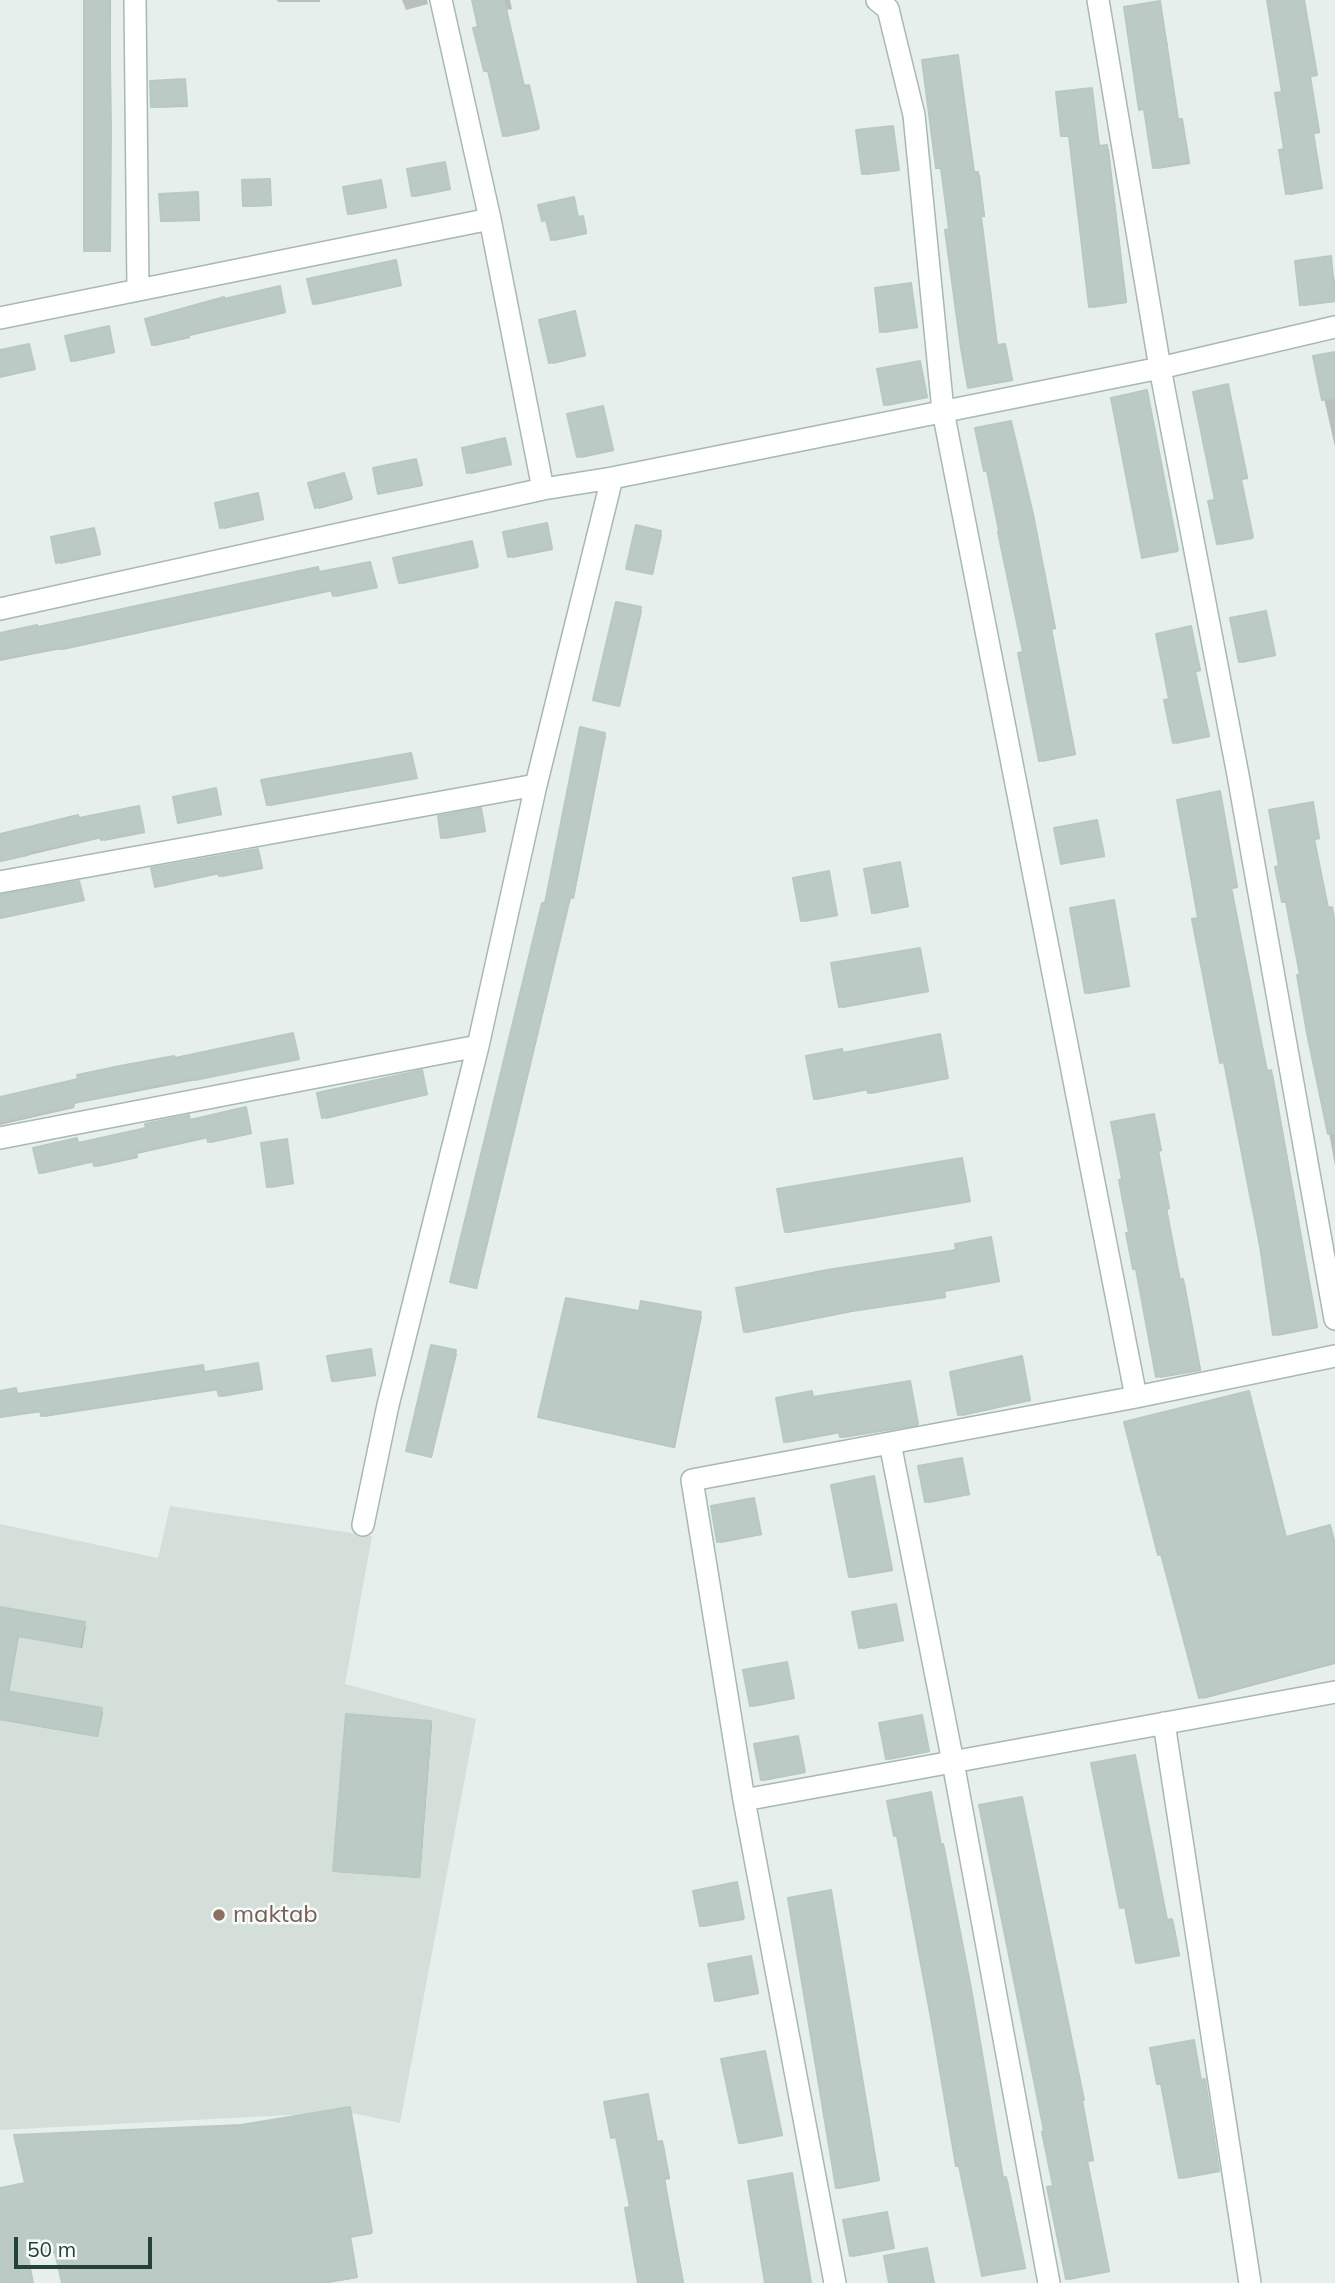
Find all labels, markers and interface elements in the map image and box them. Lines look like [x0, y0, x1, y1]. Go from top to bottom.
place label: maktab [233, 1901, 318, 1929]
marker: maktab [211, 1907, 227, 1923]
scale bar [18, 2224, 156, 2268]
text: 50 m [27, 2236, 76, 2262]

